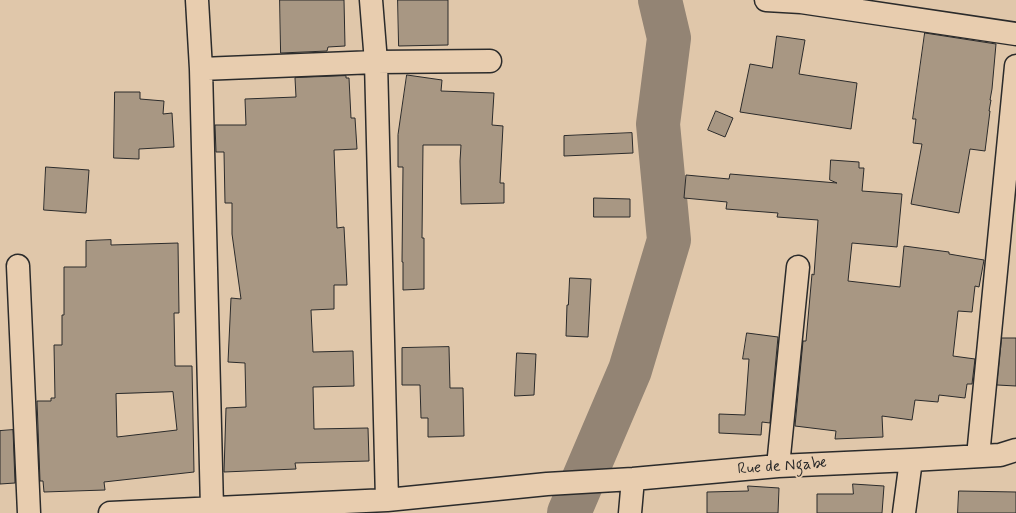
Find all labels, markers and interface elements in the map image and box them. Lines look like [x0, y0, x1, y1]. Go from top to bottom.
street label: Rue de Ngabe [737, 454, 827, 480]

